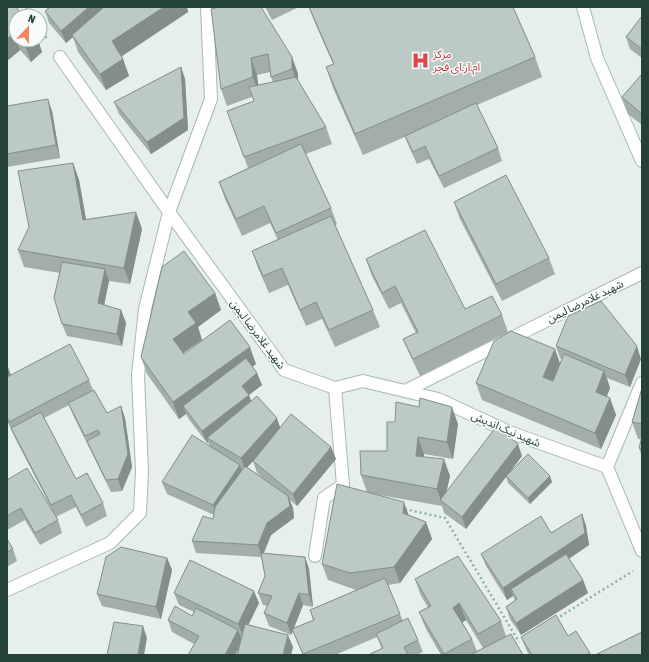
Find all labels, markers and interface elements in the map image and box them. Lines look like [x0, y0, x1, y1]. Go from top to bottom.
north arrow [8, 8, 48, 48]
text: N [26, 12, 37, 26]
place label: مرکز ام.آر.آی فجر [432, 48, 480, 75]
hospital icon: مرکز ام.آر.آی فجر [410, 50, 430, 70]
street label: شهید غلامرضا لیمن [545, 277, 626, 326]
street label: شهید غلامرضا لیمن [227, 297, 288, 372]
street label: شهید نیک اندیش [469, 409, 543, 450]

